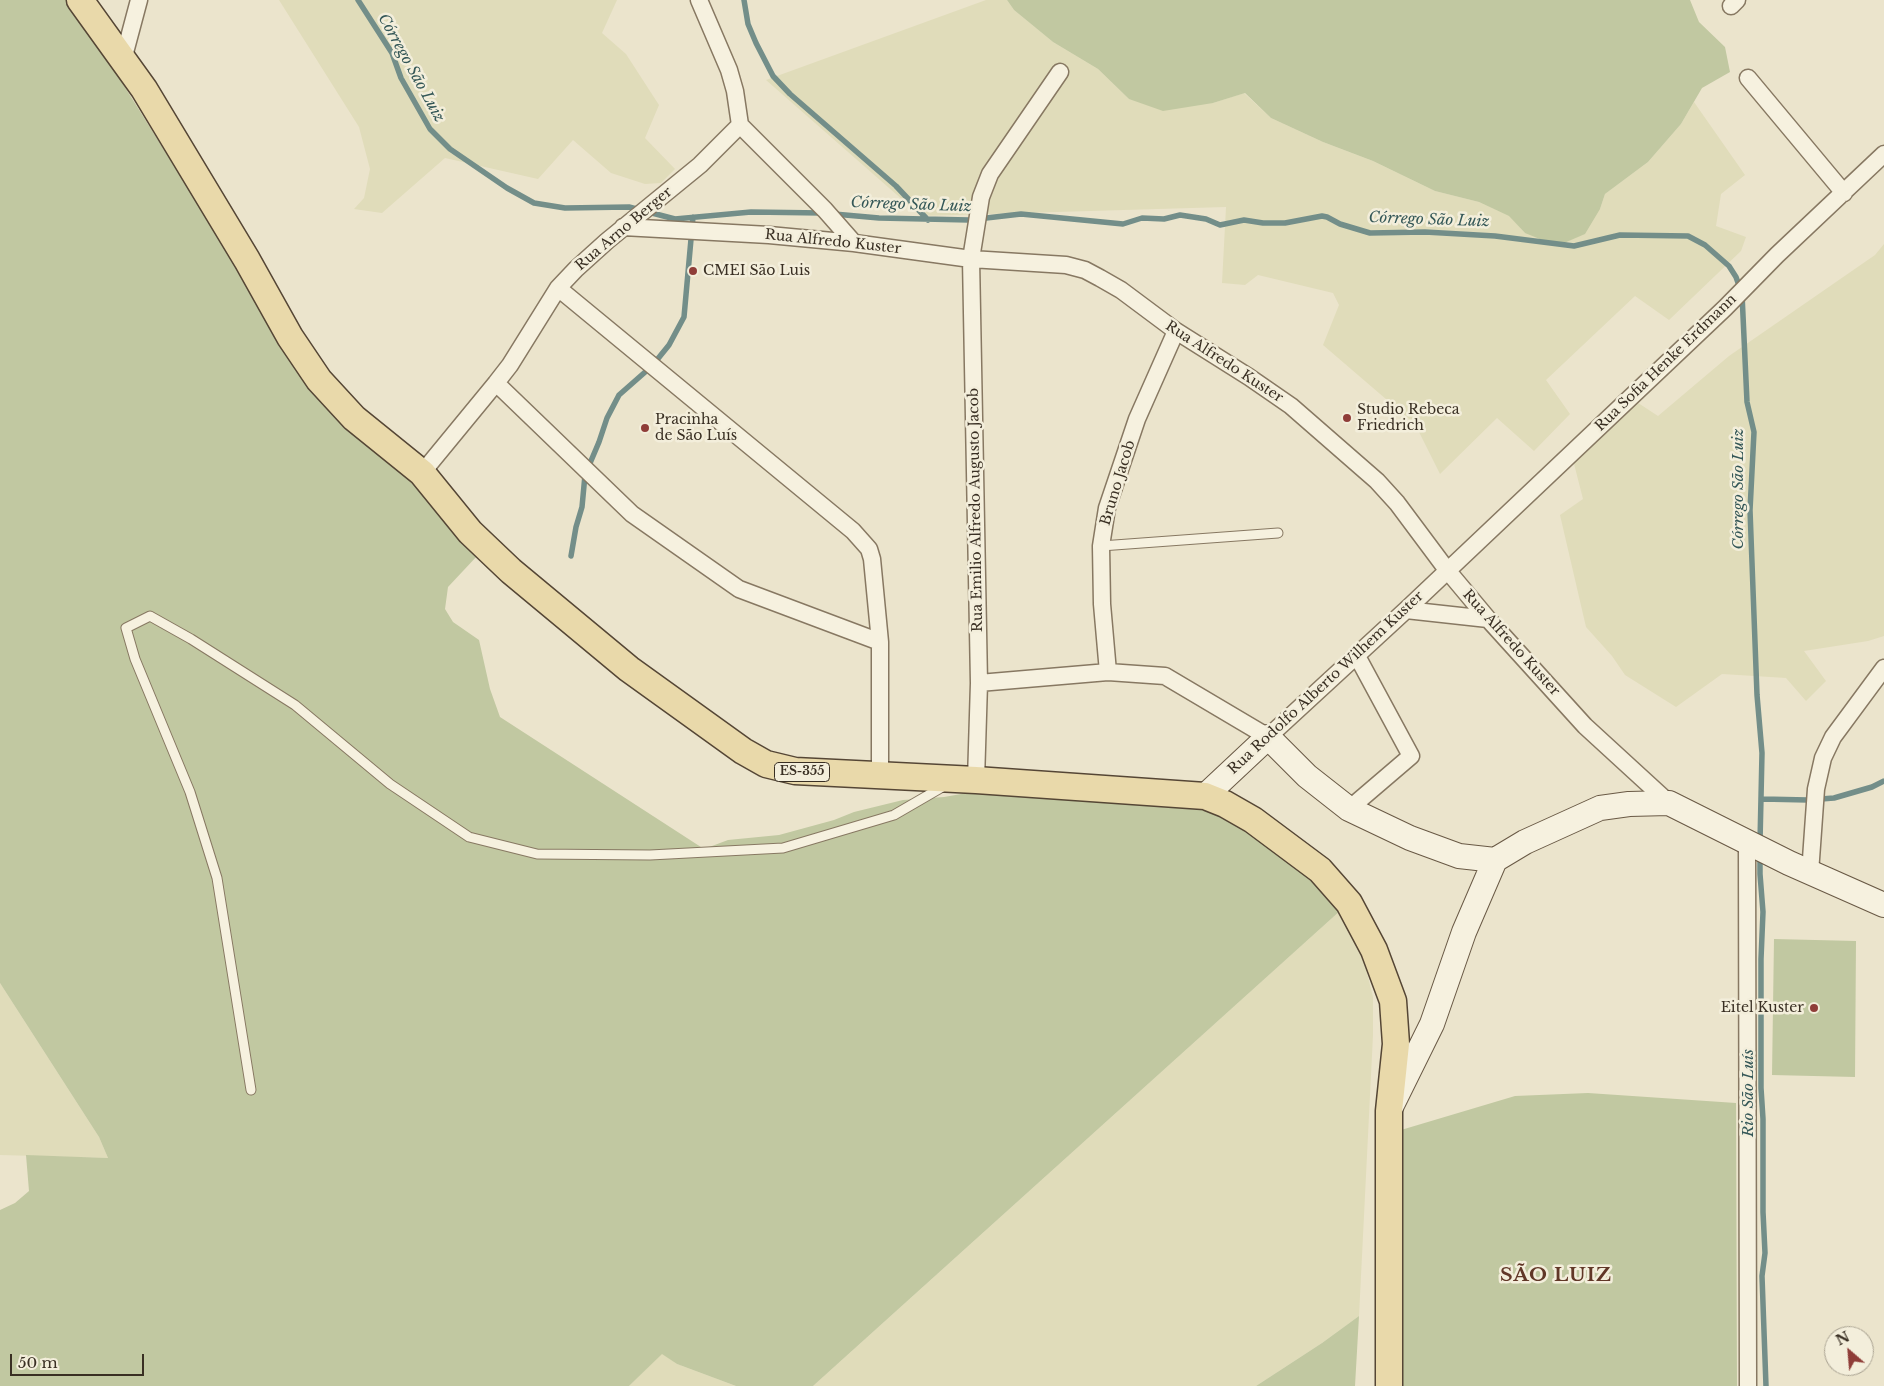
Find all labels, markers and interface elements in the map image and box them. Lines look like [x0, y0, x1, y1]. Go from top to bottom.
water label: Córrego São Luiz [374, 11, 448, 125]
street label: Rua Arno Berger [572, 184, 676, 274]
water label: Córrego São Luiz [850, 194, 972, 216]
water label: Córrego São Luiz [1368, 209, 1490, 231]
street label: Rua Alfredo Kuster [764, 226, 902, 258]
place label: CMEI São Luis [703, 263, 810, 279]
marker: CMEI São Luis [687, 265, 699, 277]
street label: Rua Sofia Henke Erdmann [1592, 291, 1740, 435]
street label: Rua Alfredo Kuster [1162, 318, 1286, 406]
street label: Rua Emilio Alfredo Augusto Jacob [965, 388, 987, 632]
place label: Studio Rebeca Friedrich [1357, 402, 1459, 434]
place label: Pracinha de São Luís [655, 412, 737, 444]
marker: Studio Rebeca Friedrich [1341, 412, 1353, 424]
marker: Pracinha de São Luís [639, 422, 651, 434]
water label: Córrego São Luiz [1730, 429, 1748, 549]
street label: Bruno Jacob [1097, 438, 1139, 528]
street label: Rua Alfredo Kuster [1459, 586, 1563, 700]
street label: Rua Rodolfo Alberto Wilhem Kuster [1225, 588, 1427, 778]
road number: ES-355 [774, 762, 830, 782]
place label: Eitel Kuster [1721, 1000, 1804, 1016]
marker: Eitel Kuster [1808, 1002, 1820, 1014]
water label: Rio São Luís [1740, 1049, 1758, 1137]
district label: SÃO LUIZ [1499, 1265, 1613, 1287]
north arrow [1824, 1326, 1874, 1376]
text: N [1833, 1328, 1853, 1350]
scale bar [12, 1344, 146, 1376]
text: 50 m [18, 1353, 58, 1372]

